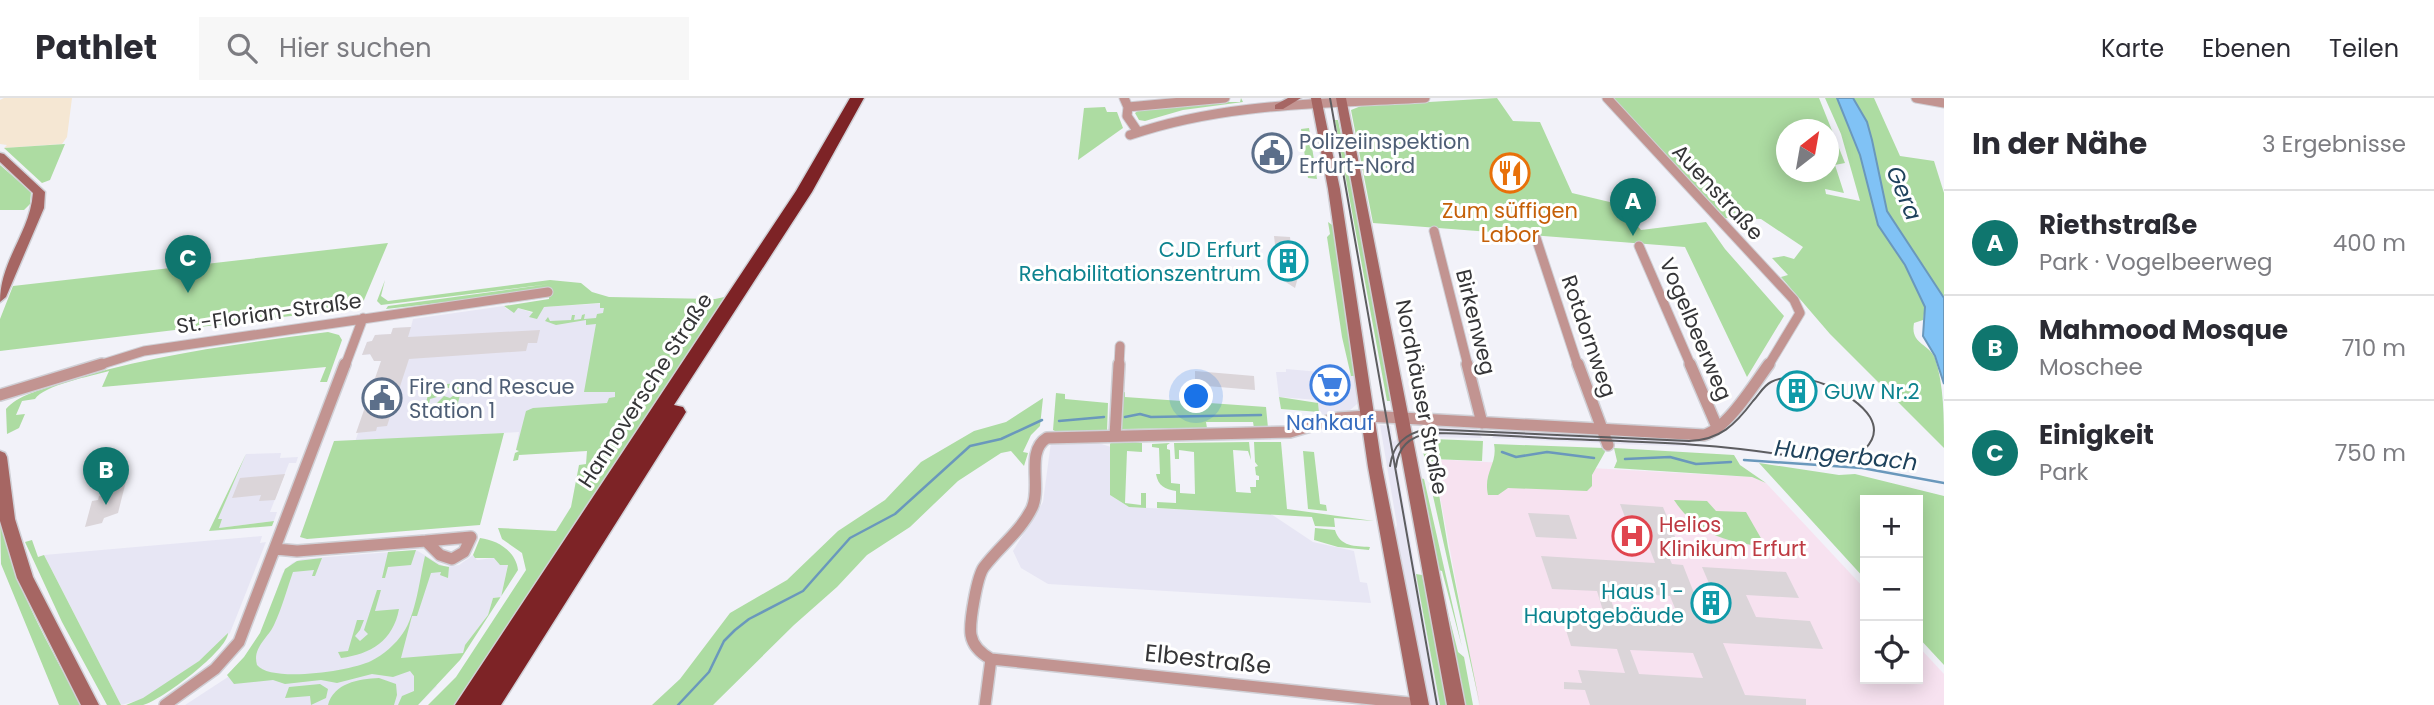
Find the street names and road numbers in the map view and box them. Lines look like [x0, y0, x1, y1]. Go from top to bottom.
street label: Auenstraße [1666, 137, 1770, 247]
street label: Vogelbeerweg [1653, 253, 1739, 405]
street label: Birkenweg [1449, 266, 1503, 378]
street label: Rotdornweg [1555, 271, 1623, 401]
street label: St.-Florian-Straße [175, 286, 363, 340]
street label: Hannoversche Straße [571, 287, 719, 493]
street label: Nordhäuser Straße [1389, 297, 1455, 497]
street label: Elbestraße [1143, 636, 1273, 682]

